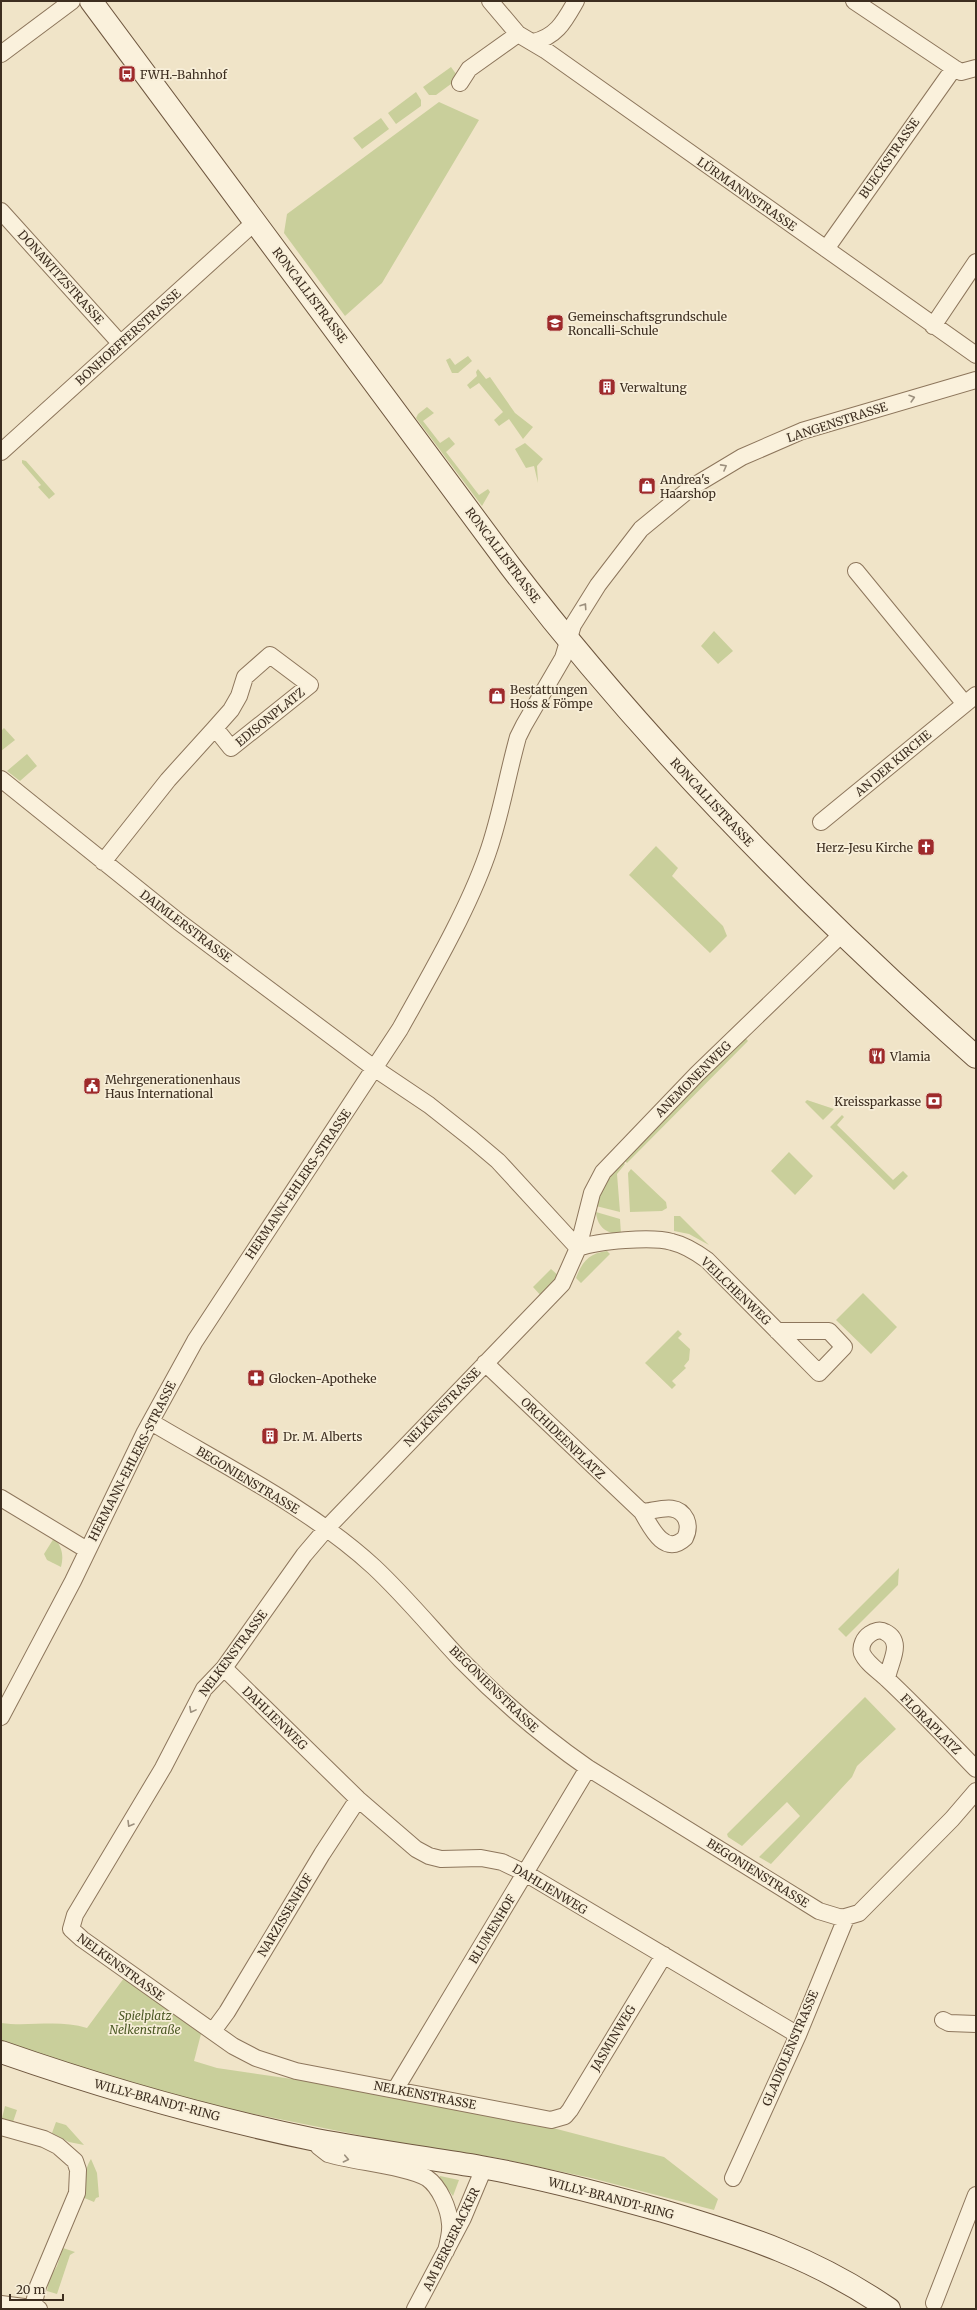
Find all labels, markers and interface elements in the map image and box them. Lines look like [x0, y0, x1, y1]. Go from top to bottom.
bus stop icon: FWH.-Bahnhof [117, 64, 137, 84]
place label: FWH.-Bahnhof [140, 67, 227, 82]
street label: BUECKSTRASSE [856, 114, 923, 201]
street label: LÜRMANNSTRASSE [694, 154, 800, 234]
street label: DONAWITZSTRASSE [15, 227, 107, 327]
street label: RONCALLISTRASSE [269, 244, 351, 346]
street label: BONHOEFFERSTRASSE [72, 286, 184, 388]
place label: Gemeinschaftsgrundschule Roncalli-Schule [568, 309, 727, 338]
school or university icon: Gemeinschaftsgrundschule Roncalli-Schule [545, 313, 565, 333]
building icon: Verwaltung [597, 377, 617, 397]
place label: Verwaltung [619, 380, 687, 395]
one-way arrow [908, 394, 915, 403]
street label: LANGENSTRASSE [785, 399, 890, 445]
one-way arrow [720, 464, 728, 472]
place label: Andrea's Haarshop [659, 472, 716, 501]
shop icon: Andrea's Haarshop [637, 476, 657, 496]
street label: RONCALLISTRASSE [462, 504, 544, 606]
one-way arrow [579, 603, 587, 610]
place label: Bestattungen Hoss & Fömpe [510, 682, 593, 711]
street label: EDISONPLATZ [232, 684, 308, 749]
shop icon: Bestattungen Hoss & Fömpe [487, 686, 507, 706]
street label: AN DER KIRCHE [851, 727, 934, 800]
street label: RONCALLISTRASSE [667, 755, 757, 850]
church icon: Herz-Jesu Kirche [916, 837, 936, 857]
place label: Herz-Jesu Kirche [816, 840, 913, 855]
street label: DAIMLERSTRASSE [137, 887, 235, 966]
street label: ANEMONENWEG [651, 1038, 734, 1121]
restaurant icon: Vlamia [867, 1046, 887, 1066]
place label: Vlamia [889, 1049, 931, 1064]
place label: Mehrgenerationenhaus Haus International [105, 1072, 241, 1101]
public building icon: Mehrgenerationenhaus Haus International [82, 1076, 102, 1096]
bank icon: Kreissparkasse [924, 1091, 944, 1111]
place label: Kreissparkasse [834, 1094, 921, 1109]
street label: HERMANN-EHLERS-STRASSE [242, 1106, 354, 1262]
street label: VEILCHENWEG [697, 1253, 774, 1328]
street label: NELKENSTRASSE [400, 1364, 484, 1450]
pharmacy icon: Glocken-Apotheke [246, 1368, 266, 1388]
place label: Glocken-Apotheke [269, 1371, 376, 1386]
street label: HERMANN-EHLERS-STRASSE [85, 1378, 179, 1544]
street label: ORCHIDEENPLATZ [518, 1394, 608, 1482]
building icon: Dr. M. Alberts [260, 1426, 280, 1446]
place label: Dr. M. Alberts [283, 1429, 362, 1444]
street label: BEGONIENSTRASSE [194, 1443, 303, 1517]
street label: NELKENSTRASSE [196, 1607, 270, 1699]
street label: BEGONIENSTRASSE [446, 1643, 542, 1736]
street label: DAHLIENWEG [239, 1683, 311, 1753]
street label: FLORAPLATZ [898, 1691, 965, 1758]
one-way arrow [190, 1706, 197, 1714]
one-way arrow [127, 1820, 134, 1827]
street label: BEGONIENSTRASSE [704, 1835, 812, 1911]
street label: DAHLIENWEG [510, 1861, 590, 1917]
street label: NARZISSENHOF [254, 1870, 316, 1959]
street label: BLUMENHOF [465, 1891, 519, 1966]
street label: NELKENSTRASSE [75, 1930, 168, 2004]
street label: GLADIOLENSTRASSE [759, 1987, 821, 2108]
street label: JASMINWEG [587, 2002, 639, 2075]
park label: Spielplatz Nelkenstraße [109, 2008, 181, 2037]
street label: WILLY-BRANDT-RING [92, 2076, 222, 2124]
street label: NELKENSTRASSE [373, 2078, 478, 2112]
one-way arrow [343, 2155, 349, 2163]
street label: WILLY-BRANDT-RING [546, 2174, 676, 2222]
street label: AM BERGERACKER [419, 2184, 483, 2294]
scale bar [10, 2276, 63, 2302]
text: 20 m [16, 2282, 45, 2297]

